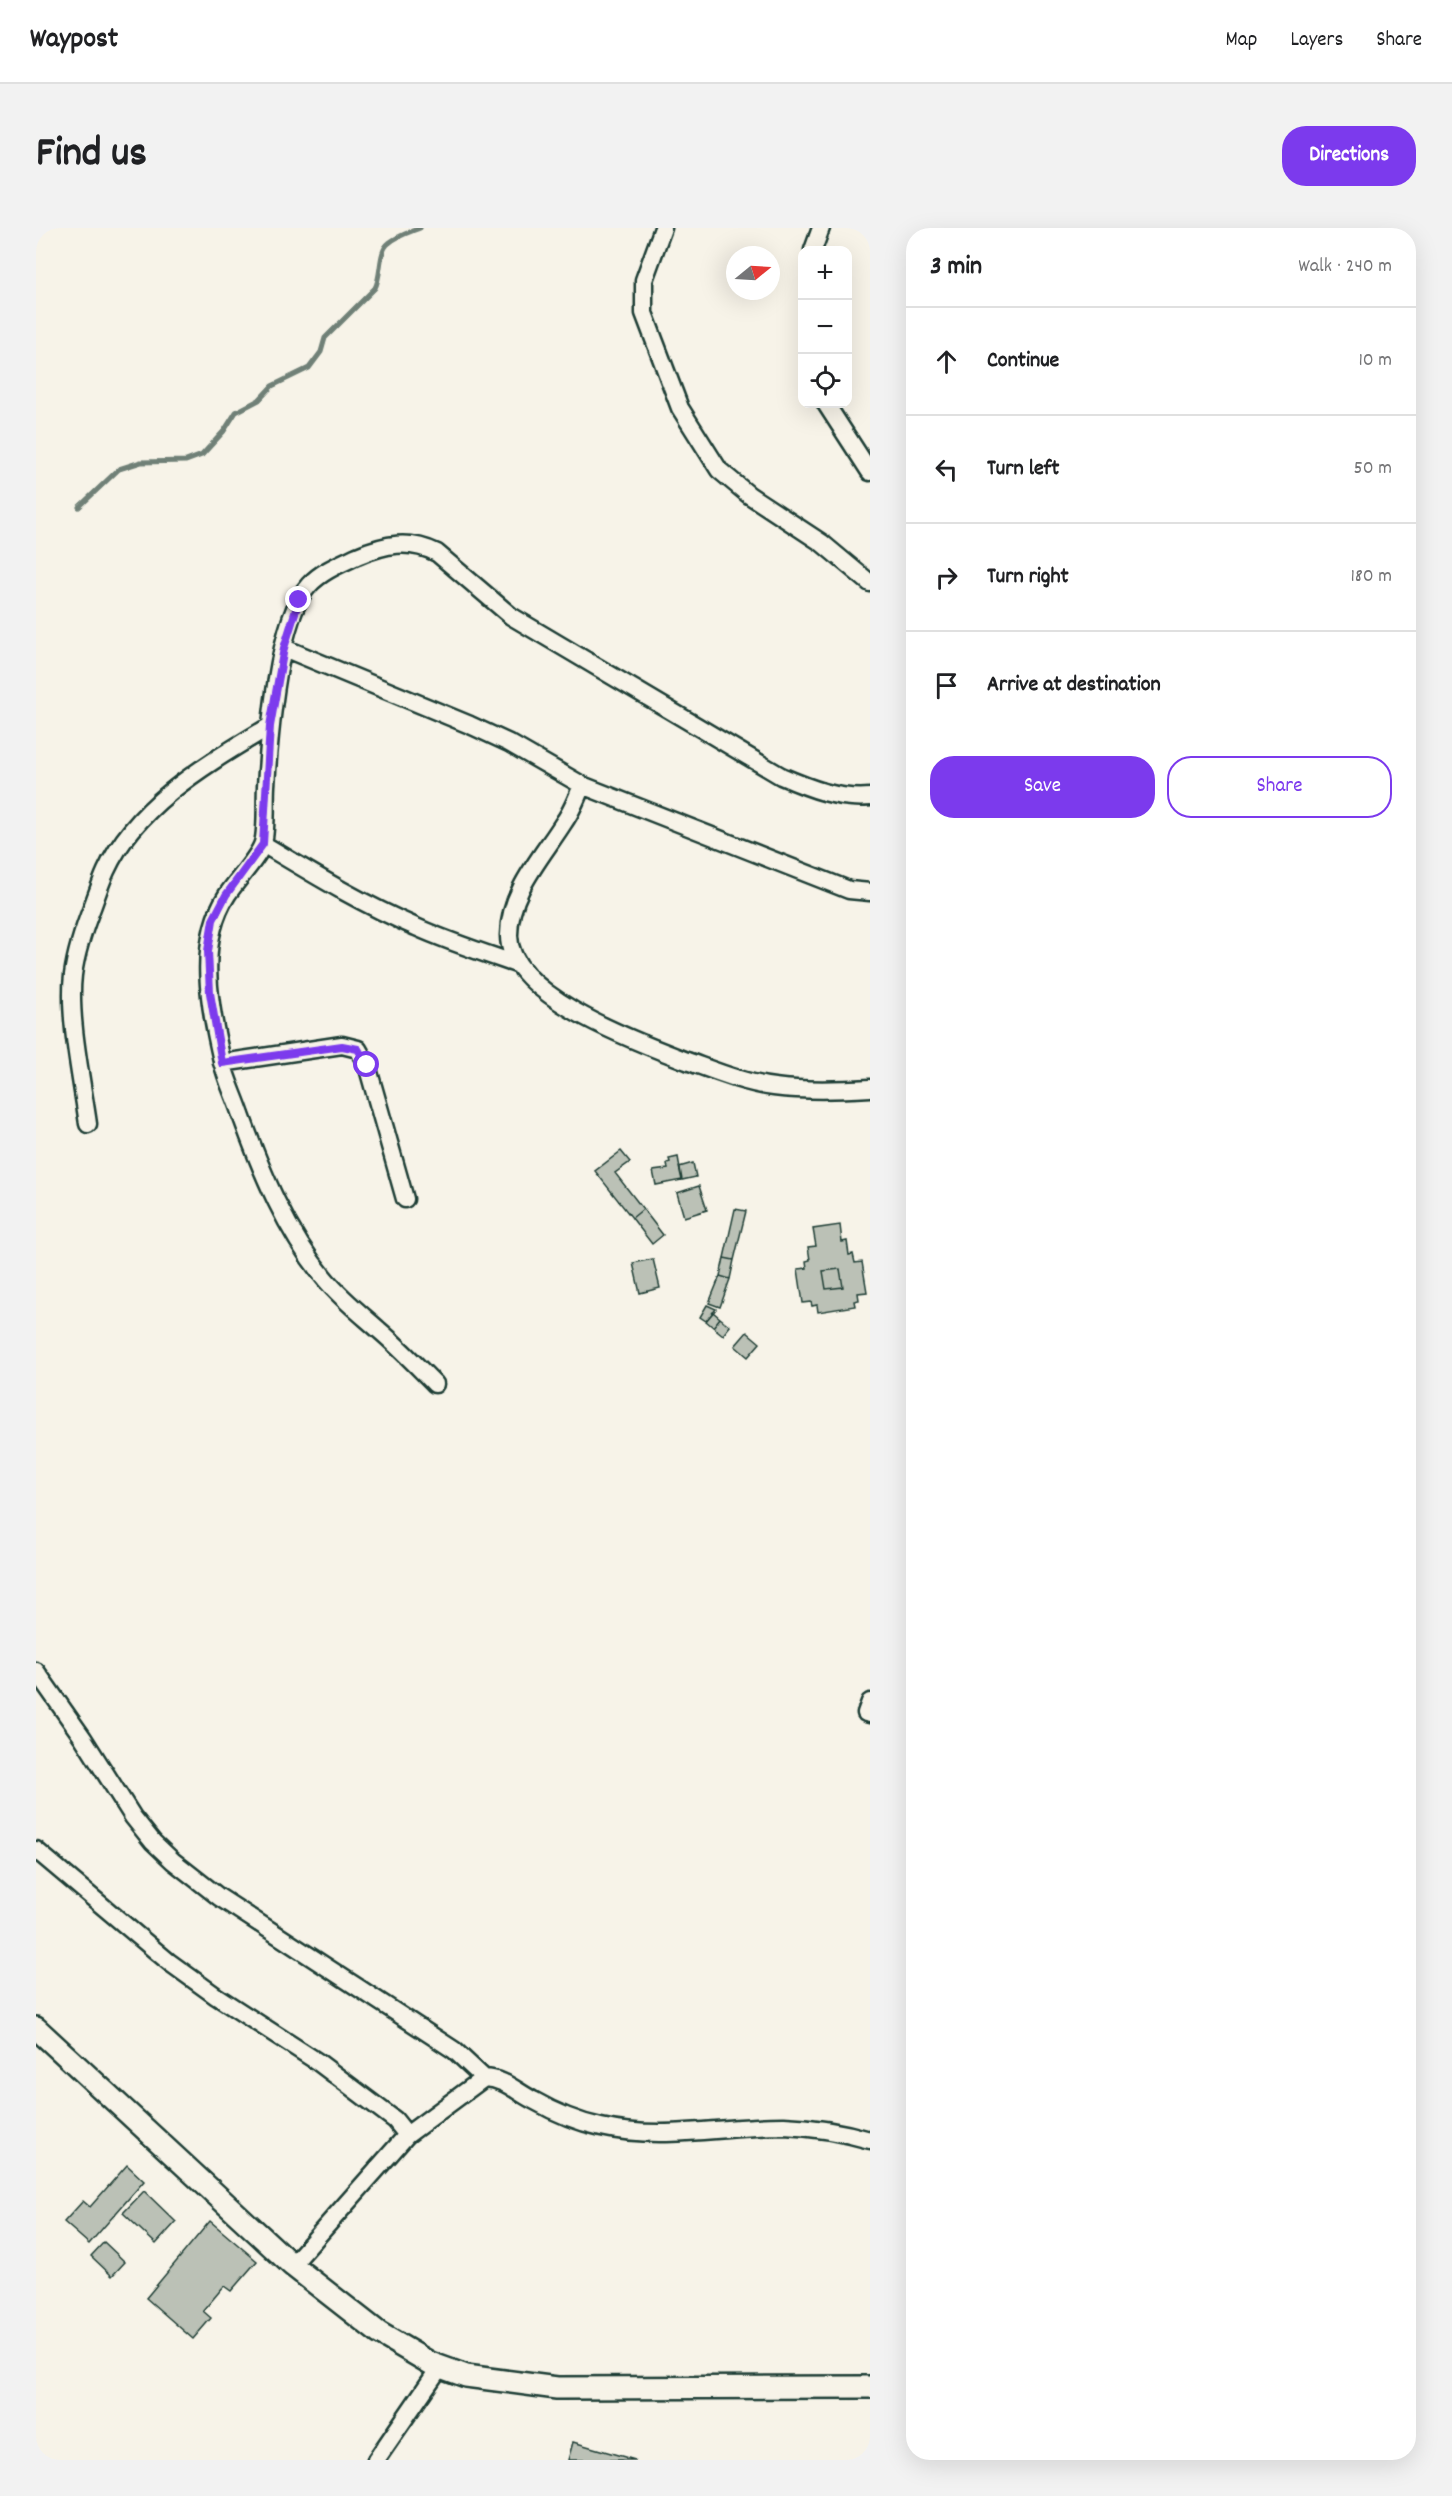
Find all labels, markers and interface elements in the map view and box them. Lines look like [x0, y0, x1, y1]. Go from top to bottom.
text: Waypost [30, 21, 118, 61]
text: Map [1226, 26, 1257, 56]
text: Layers [1290, 26, 1343, 56]
text: Share [1376, 26, 1422, 56]
text: Find us [36, 126, 147, 186]
button: Directions [1282, 126, 1416, 186]
north arrow [726, 246, 780, 300]
map controls [798, 246, 852, 408]
button: + [798, 246, 852, 300]
text: 3 min [930, 249, 982, 286]
text: Walk · 240 m [1298, 253, 1392, 281]
button: − [798, 300, 852, 354]
icon: ahead [930, 345, 963, 378]
text: Continue [987, 346, 1059, 377]
text: 10 m [1358, 347, 1392, 375]
button: locate [798, 354, 852, 408]
icon: left [930, 453, 963, 486]
text: Turn left [987, 454, 1059, 485]
text: 50 m [1354, 455, 1392, 483]
icon: right [930, 561, 963, 594]
text: Turn right [987, 562, 1069, 593]
text: 180 m [1350, 563, 1392, 591]
route end [285, 586, 311, 612]
icon: arrive [930, 669, 963, 702]
text: Arrive at destination [987, 670, 1161, 701]
button: Save [930, 756, 1155, 818]
button: Share [1167, 756, 1392, 818]
route start [353, 1051, 379, 1077]

